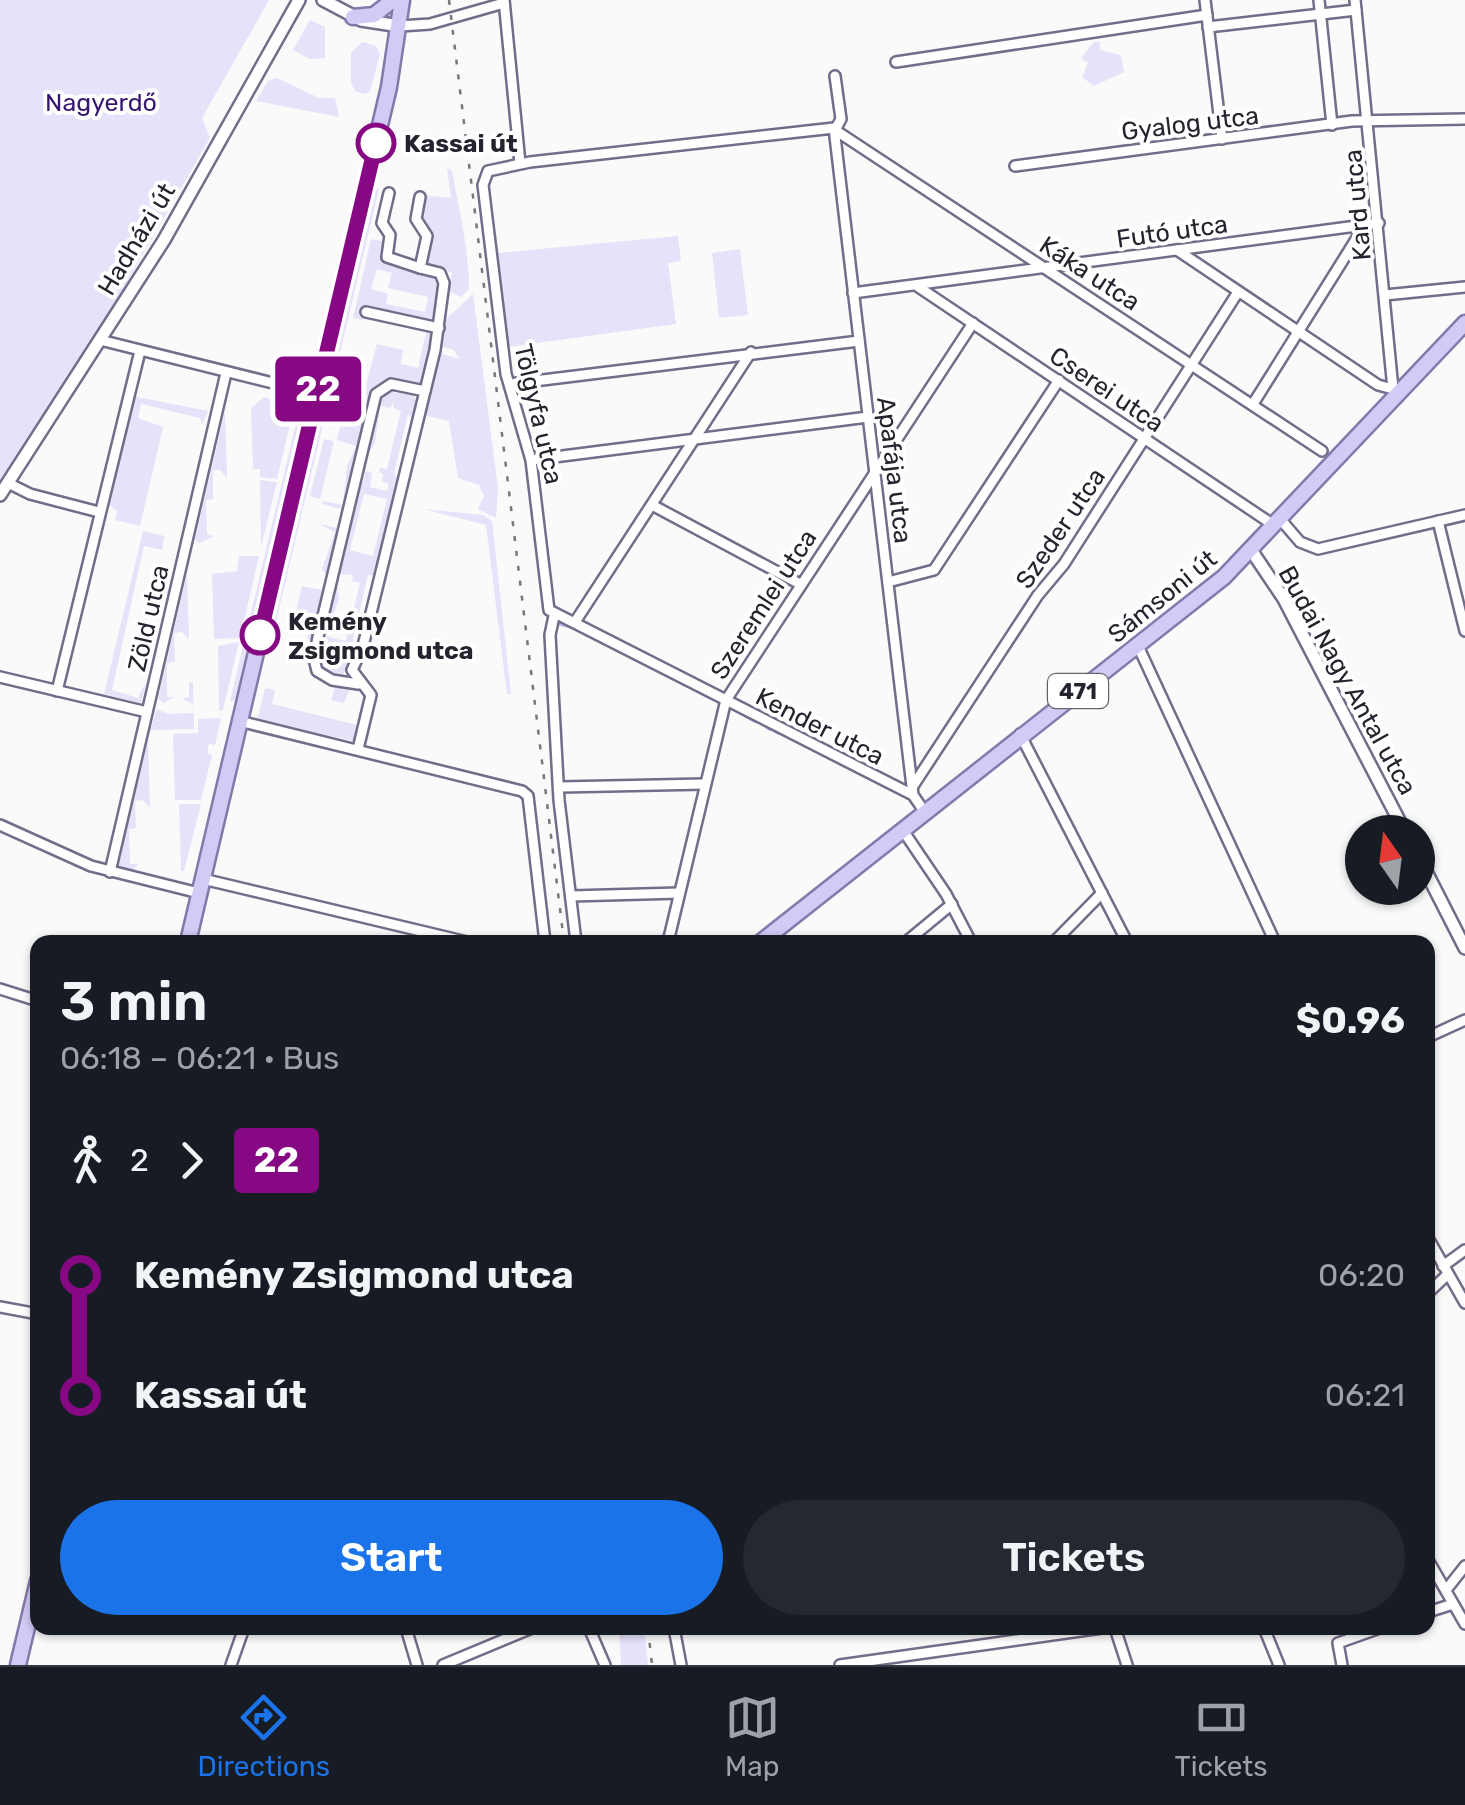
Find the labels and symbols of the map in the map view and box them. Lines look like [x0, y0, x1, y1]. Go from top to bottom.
park label: Nagyerdő [45, 88, 157, 117]
street label: Gyalog utca [1120, 101, 1260, 146]
marker: Kassai út [357, 124, 395, 162]
place label: Kassai út [404, 129, 518, 158]
street label: Kard utca [1338, 148, 1377, 262]
street label: Hadházi út [92, 178, 181, 300]
street label: Futó utca [1115, 209, 1230, 254]
street label: Káka utca [1034, 230, 1145, 317]
street label: Tölgyfa utca [508, 341, 569, 487]
street label: Cserei utca [1044, 341, 1169, 438]
line badge: 22 [273, 356, 363, 422]
street label: Apafája utca [871, 395, 918, 545]
street label: Szeder utca [1010, 463, 1111, 594]
street label: Szeremlei utca [704, 524, 822, 684]
street label: Sámsoni út [1102, 544, 1222, 649]
street label: Budai Nagy Antal utca [1273, 561, 1423, 800]
street label: Zöld utca [122, 562, 175, 674]
place label: Kemény Zsigmond utca [288, 607, 474, 665]
marker: Kemény Zsigmond utca [241, 616, 279, 654]
road number: 471 [1048, 674, 1108, 708]
street label: Kender utca [751, 682, 889, 771]
north arrow [1345, 815, 1435, 905]

